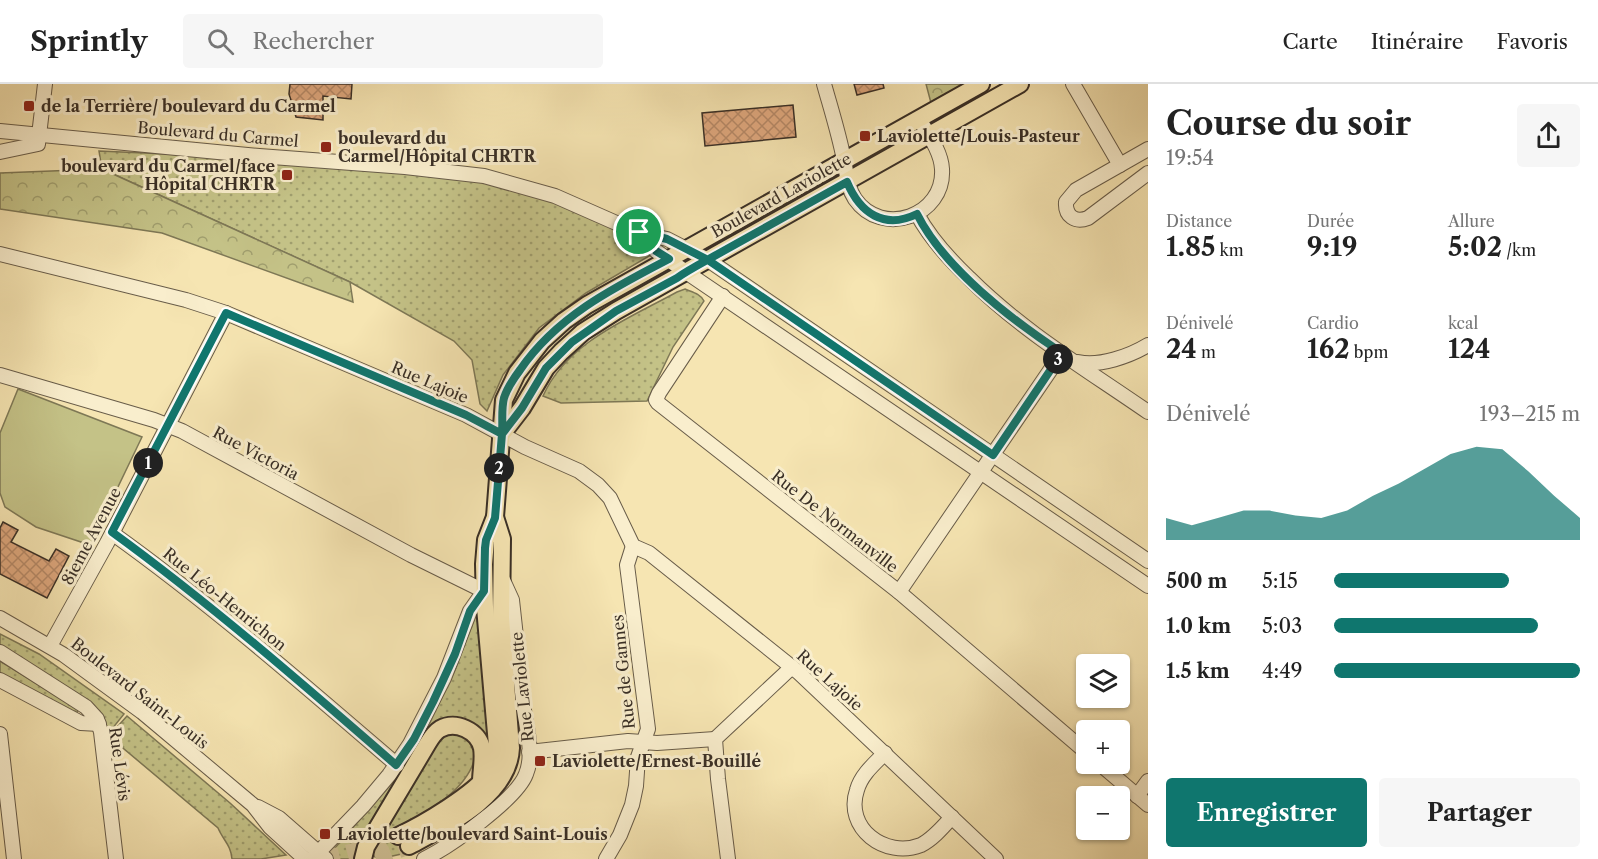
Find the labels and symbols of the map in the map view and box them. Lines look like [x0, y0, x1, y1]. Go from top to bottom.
place label: de la Terrière/ boulevard du Carmel [41, 96, 336, 116]
marker: de la Terrière/ boulevard du Carmel [22, 99, 36, 113]
street label: Boulevard du Carmel [137, 117, 300, 151]
place label: Laviolette/Louis-Pasteur [877, 126, 1080, 146]
place label: boulevard du Carmel/Hôpital CHRTR [337, 128, 536, 166]
marker: Laviolette/Louis-Pasteur [858, 129, 872, 143]
marker: boulevard du Carmel/Hôpital CHRTR [319, 140, 333, 154]
street label: Boulevard Laviolette [707, 148, 855, 242]
place label: boulevard du Carmel/face Hôpital CHRTR [60, 156, 276, 194]
marker: boulevard du Carmel/face Hôpital CHRTR [280, 168, 294, 182]
pin [613, 206, 664, 257]
pin: 3 [1043, 344, 1073, 374]
street label: Rue Lajoie [388, 357, 472, 407]
street label: Rue Victoria [210, 422, 303, 484]
pin: 1 [133, 448, 163, 478]
pin: 2 [484, 453, 514, 483]
street label: Rue De Normanville [768, 465, 902, 577]
street label: 8ieme Avenue [57, 484, 125, 588]
street label: Rue Léo-Henrichon [159, 543, 291, 655]
street label: Rue de Gannes [607, 614, 639, 730]
street label: Rue Laviolette [506, 631, 538, 743]
street label: Boulevard Saint-Louis [67, 633, 213, 753]
street label: Rue Lajoie [793, 645, 867, 715]
street label: Rue Lévis [105, 726, 135, 802]
place label: Laviolette/Ernest-Bouillé [552, 751, 761, 771]
marker: Laviolette/Ernest-Bouillé [533, 754, 547, 768]
place label: Laviolette/boulevard Saint-Louis [337, 824, 608, 844]
marker: Laviolette/boulevard Saint-Louis [318, 827, 332, 841]

